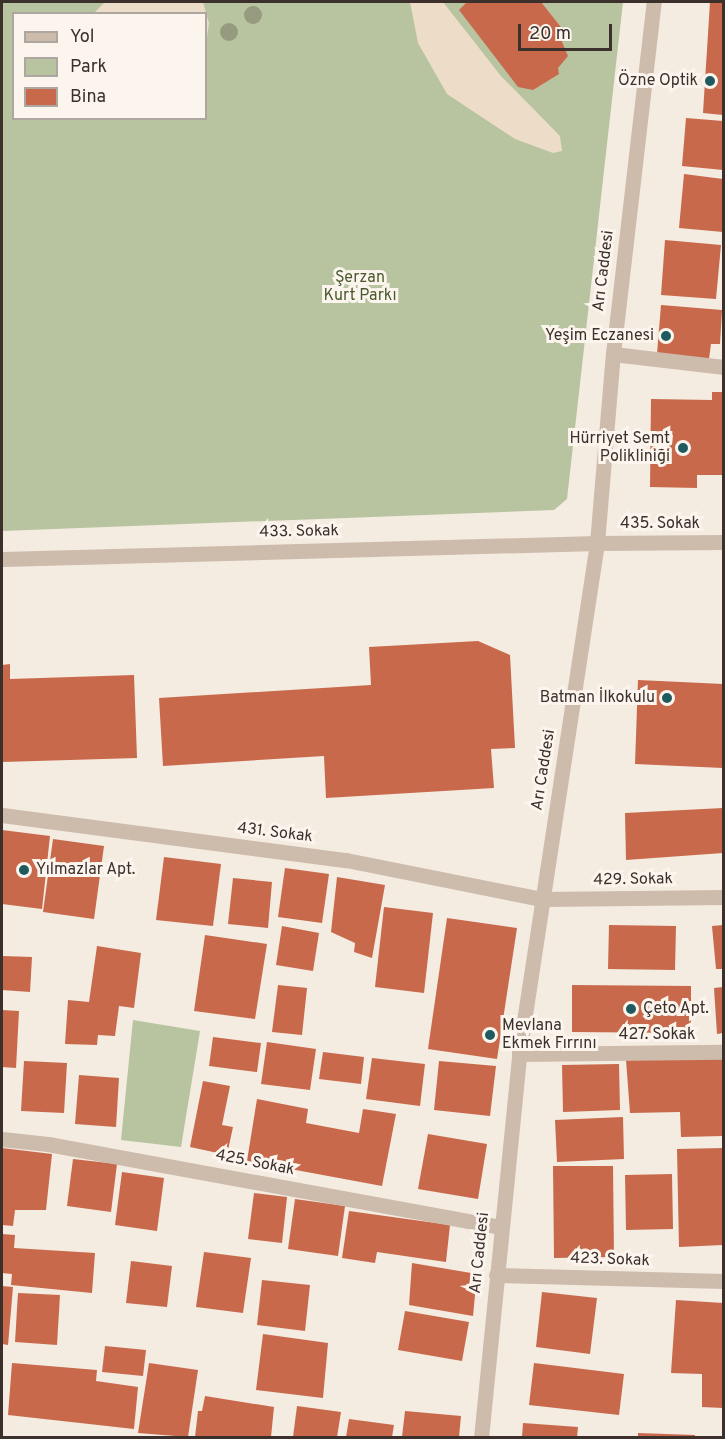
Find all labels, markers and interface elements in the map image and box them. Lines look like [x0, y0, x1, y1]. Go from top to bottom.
legend [12, 12, 207, 120]
scale bar [521, 12, 616, 50]
text: 20 m [529, 23, 571, 46]
text: Yol [70, 26, 95, 49]
text: Park [70, 56, 107, 79]
place label: Özne Optik [618, 71, 698, 91]
marker: Özne Optik [703, 74, 717, 88]
text: Bina [70, 86, 106, 109]
street label: Arı Caddesi [589, 229, 619, 313]
park label: Şerzan Kurt Parkı [323, 268, 397, 306]
place label: Yeşim Eczanesi [545, 326, 654, 346]
marker: Yeşim Eczanesi [659, 329, 673, 343]
place label: Hürriyet Semt Polikliniği [569, 429, 670, 467]
marker: Hürriyet Semt Polikliniği [674, 439, 692, 457]
street label: 435. Sokak [620, 514, 700, 534]
street label: 433. Sokak [259, 522, 339, 542]
place label: Batman İlkokulu [540, 688, 655, 708]
marker: Batman İlkokulu [660, 691, 674, 705]
street label: Arı Caddesi [528, 728, 560, 812]
street label: 431. Sokak [236, 819, 314, 847]
place label: Yılmazlar Apt. [36, 860, 136, 880]
marker: Yılmazlar Apt. [17, 863, 31, 877]
street label: 429. Sokak [593, 870, 673, 890]
place label: Çeto Apt. [643, 999, 710, 1019]
marker: Çeto Apt. [624, 1002, 638, 1016]
place label: Mevlana Ekmek Fırrını [502, 1016, 597, 1054]
street label: 427. Sokak [619, 1025, 695, 1045]
marker: Mevlana Ekmek Fırrını [483, 1028, 497, 1042]
street label: 425. Sokak [214, 1146, 296, 1180]
street label: Arı Caddesi [466, 1211, 494, 1295]
street label: 423. Sokak [570, 1249, 650, 1271]

